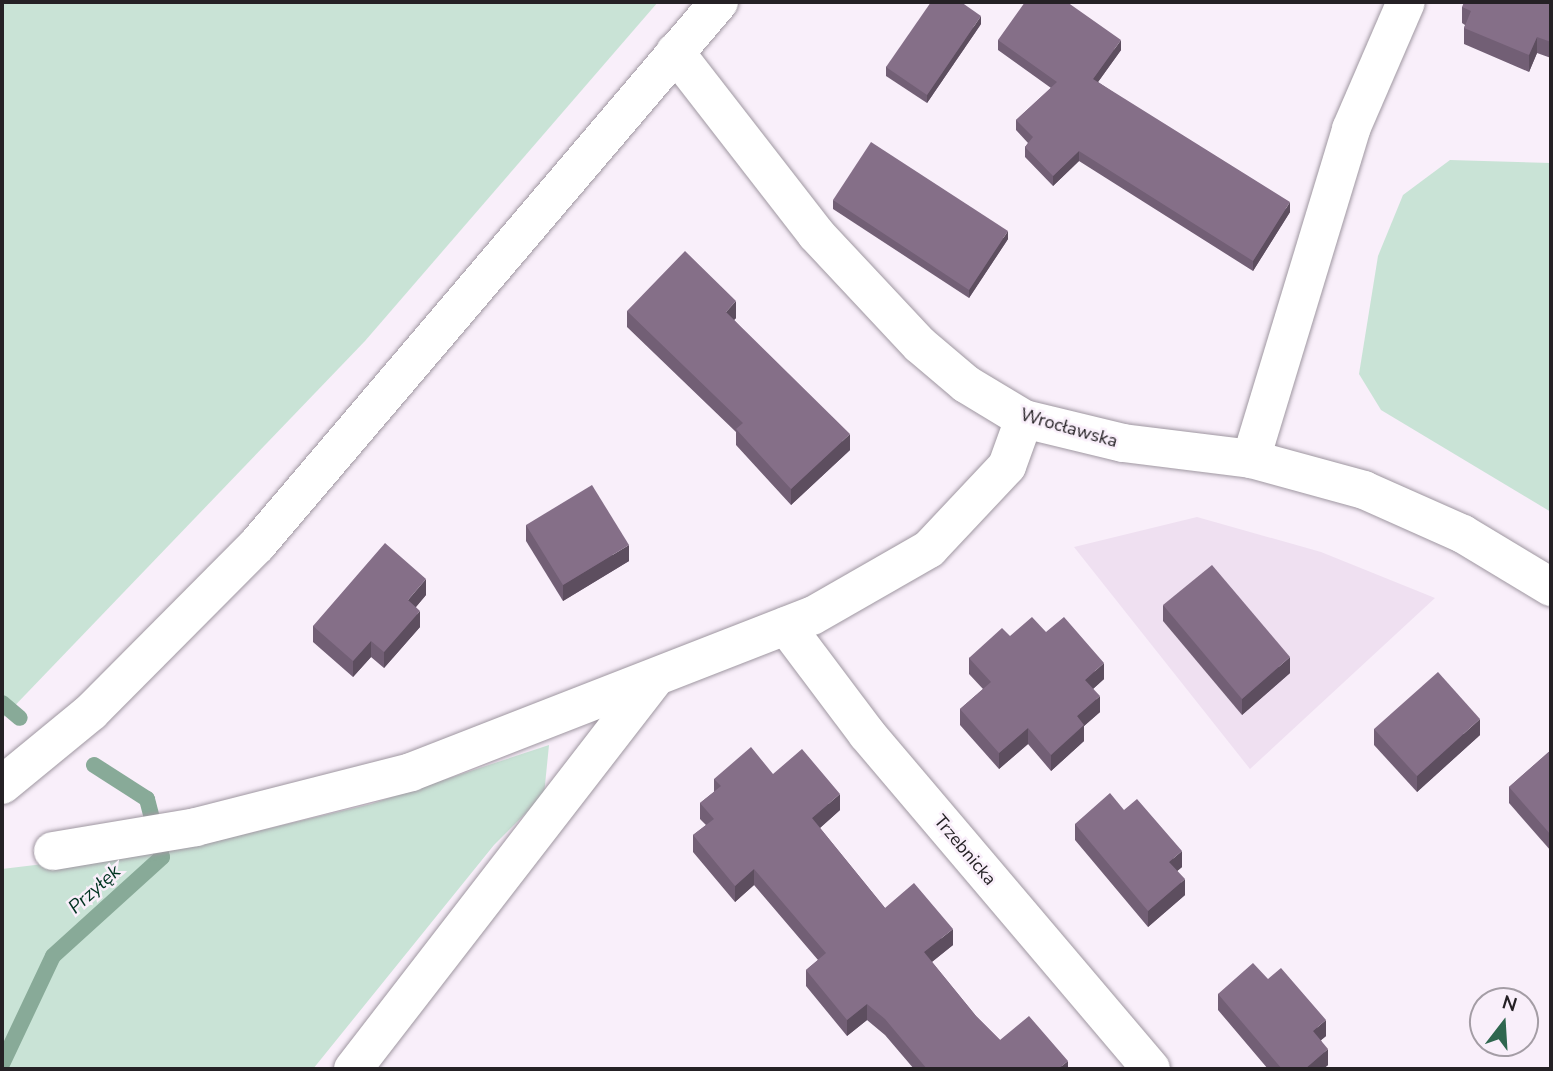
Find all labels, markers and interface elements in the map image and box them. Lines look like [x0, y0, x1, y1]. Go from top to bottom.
street label: Wrocławska [1018, 404, 1120, 452]
street label: Trzebnicka [929, 810, 1001, 890]
water label: Przyłęk [64, 861, 126, 919]
north arrow [1469, 987, 1539, 1057]
text: N [1499, 989, 1520, 1018]

